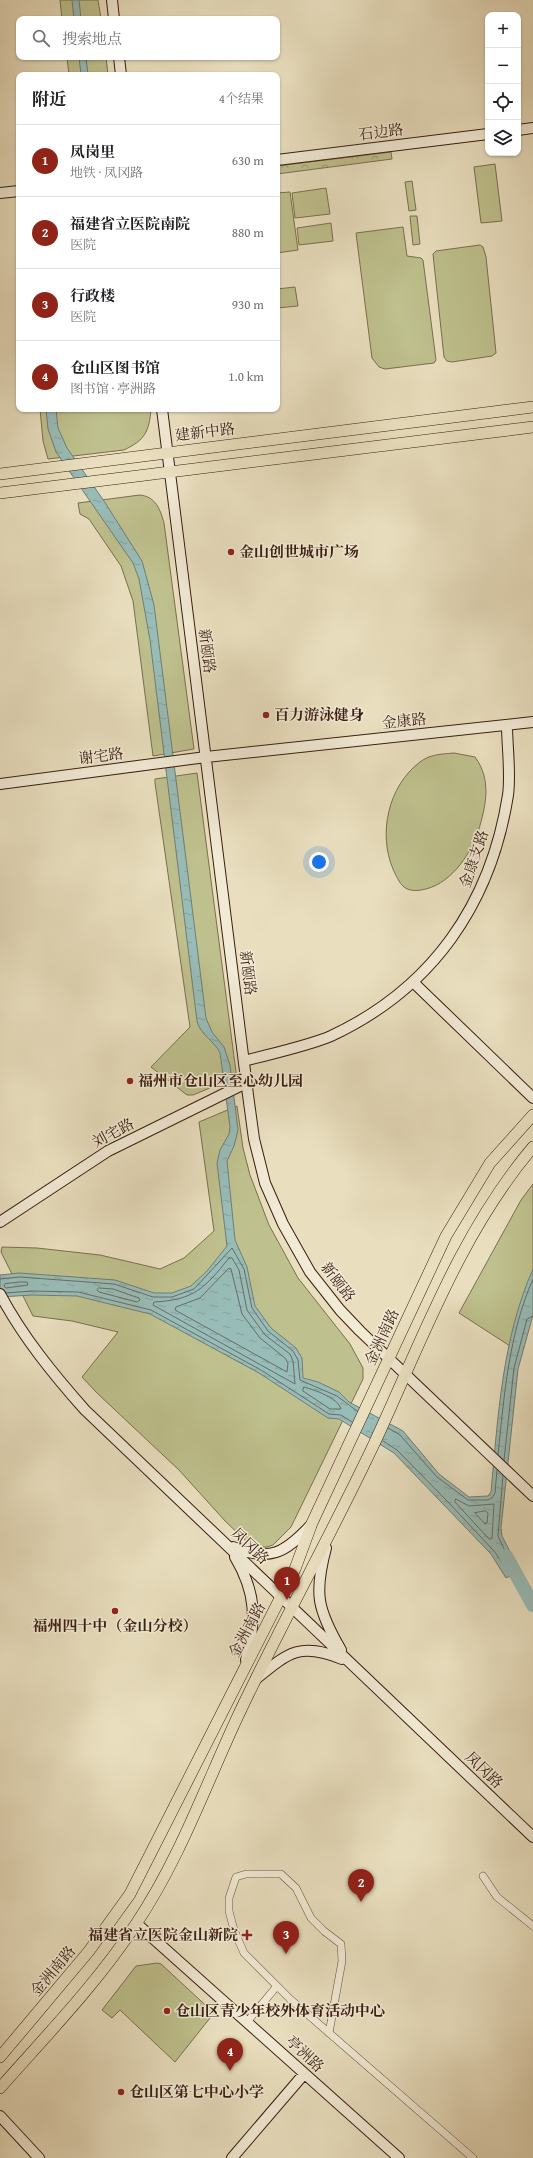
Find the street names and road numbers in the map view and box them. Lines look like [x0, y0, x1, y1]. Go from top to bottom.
street label: 石边路 [357, 118, 405, 145]
street label: 建新中路 [174, 417, 236, 446]
street label: 新颐路 [194, 627, 221, 675]
street label: 金康路 [380, 708, 427, 733]
street label: 谢宅路 [77, 742, 125, 769]
street label: 金康支路 [454, 827, 493, 891]
street label: 新颐路 [235, 949, 262, 997]
street label: 刘宅路 [88, 1113, 138, 1152]
street label: 新颐路 [316, 1257, 361, 1306]
street label: 金洲南路 [359, 1305, 404, 1368]
street label: 凤冈路 [227, 1523, 274, 1569]
street label: 金洲南路 [223, 1598, 270, 1661]
street label: 凤冈路 [461, 1746, 508, 1793]
street label: 金洲南路 [25, 1941, 80, 2000]
street label: 亭洲路 [282, 2031, 329, 2077]

